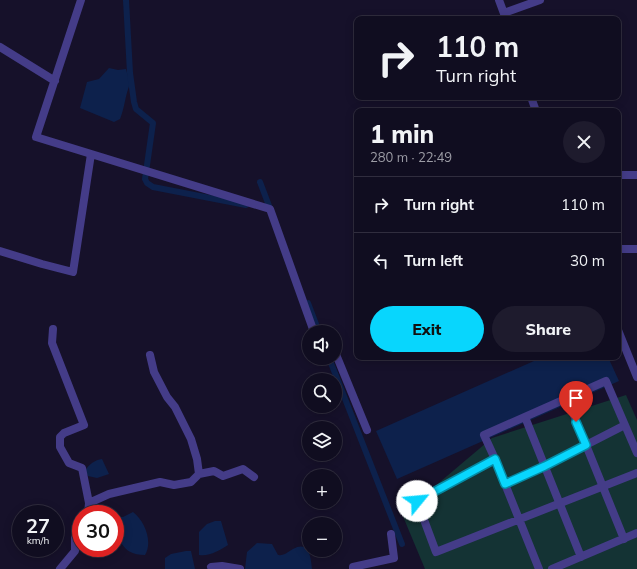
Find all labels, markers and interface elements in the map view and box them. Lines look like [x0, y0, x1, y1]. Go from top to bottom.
text: 110 m [436, 29, 519, 64]
icon: right [370, 32, 422, 84]
text: Turn right [436, 64, 516, 87]
text: 1 min [370, 119, 434, 149]
button: close [563, 121, 605, 163]
text: 280 m · 22:49 [370, 149, 452, 165]
icon: right [370, 194, 392, 216]
text: Turn right [404, 195, 474, 214]
text: 110 m [561, 195, 605, 214]
icon: left [370, 250, 392, 272]
text: Turn left [404, 251, 463, 270]
text: 30 m [570, 251, 605, 270]
button: Exit [370, 306, 484, 352]
button: Share [492, 306, 605, 352]
map controls [302, 325, 342, 557]
button: sound [302, 325, 342, 365]
button: search [302, 373, 342, 413]
pin [559, 381, 593, 422]
icon: arrive [565, 387, 587, 409]
button: layers [302, 421, 342, 461]
button: + [302, 469, 342, 509]
position arrow [396, 480, 438, 522]
speed limit sign: 30 [72, 505, 124, 557]
text: 27 [26, 513, 50, 538]
button: − [302, 517, 342, 557]
text: km/h [27, 534, 49, 547]

